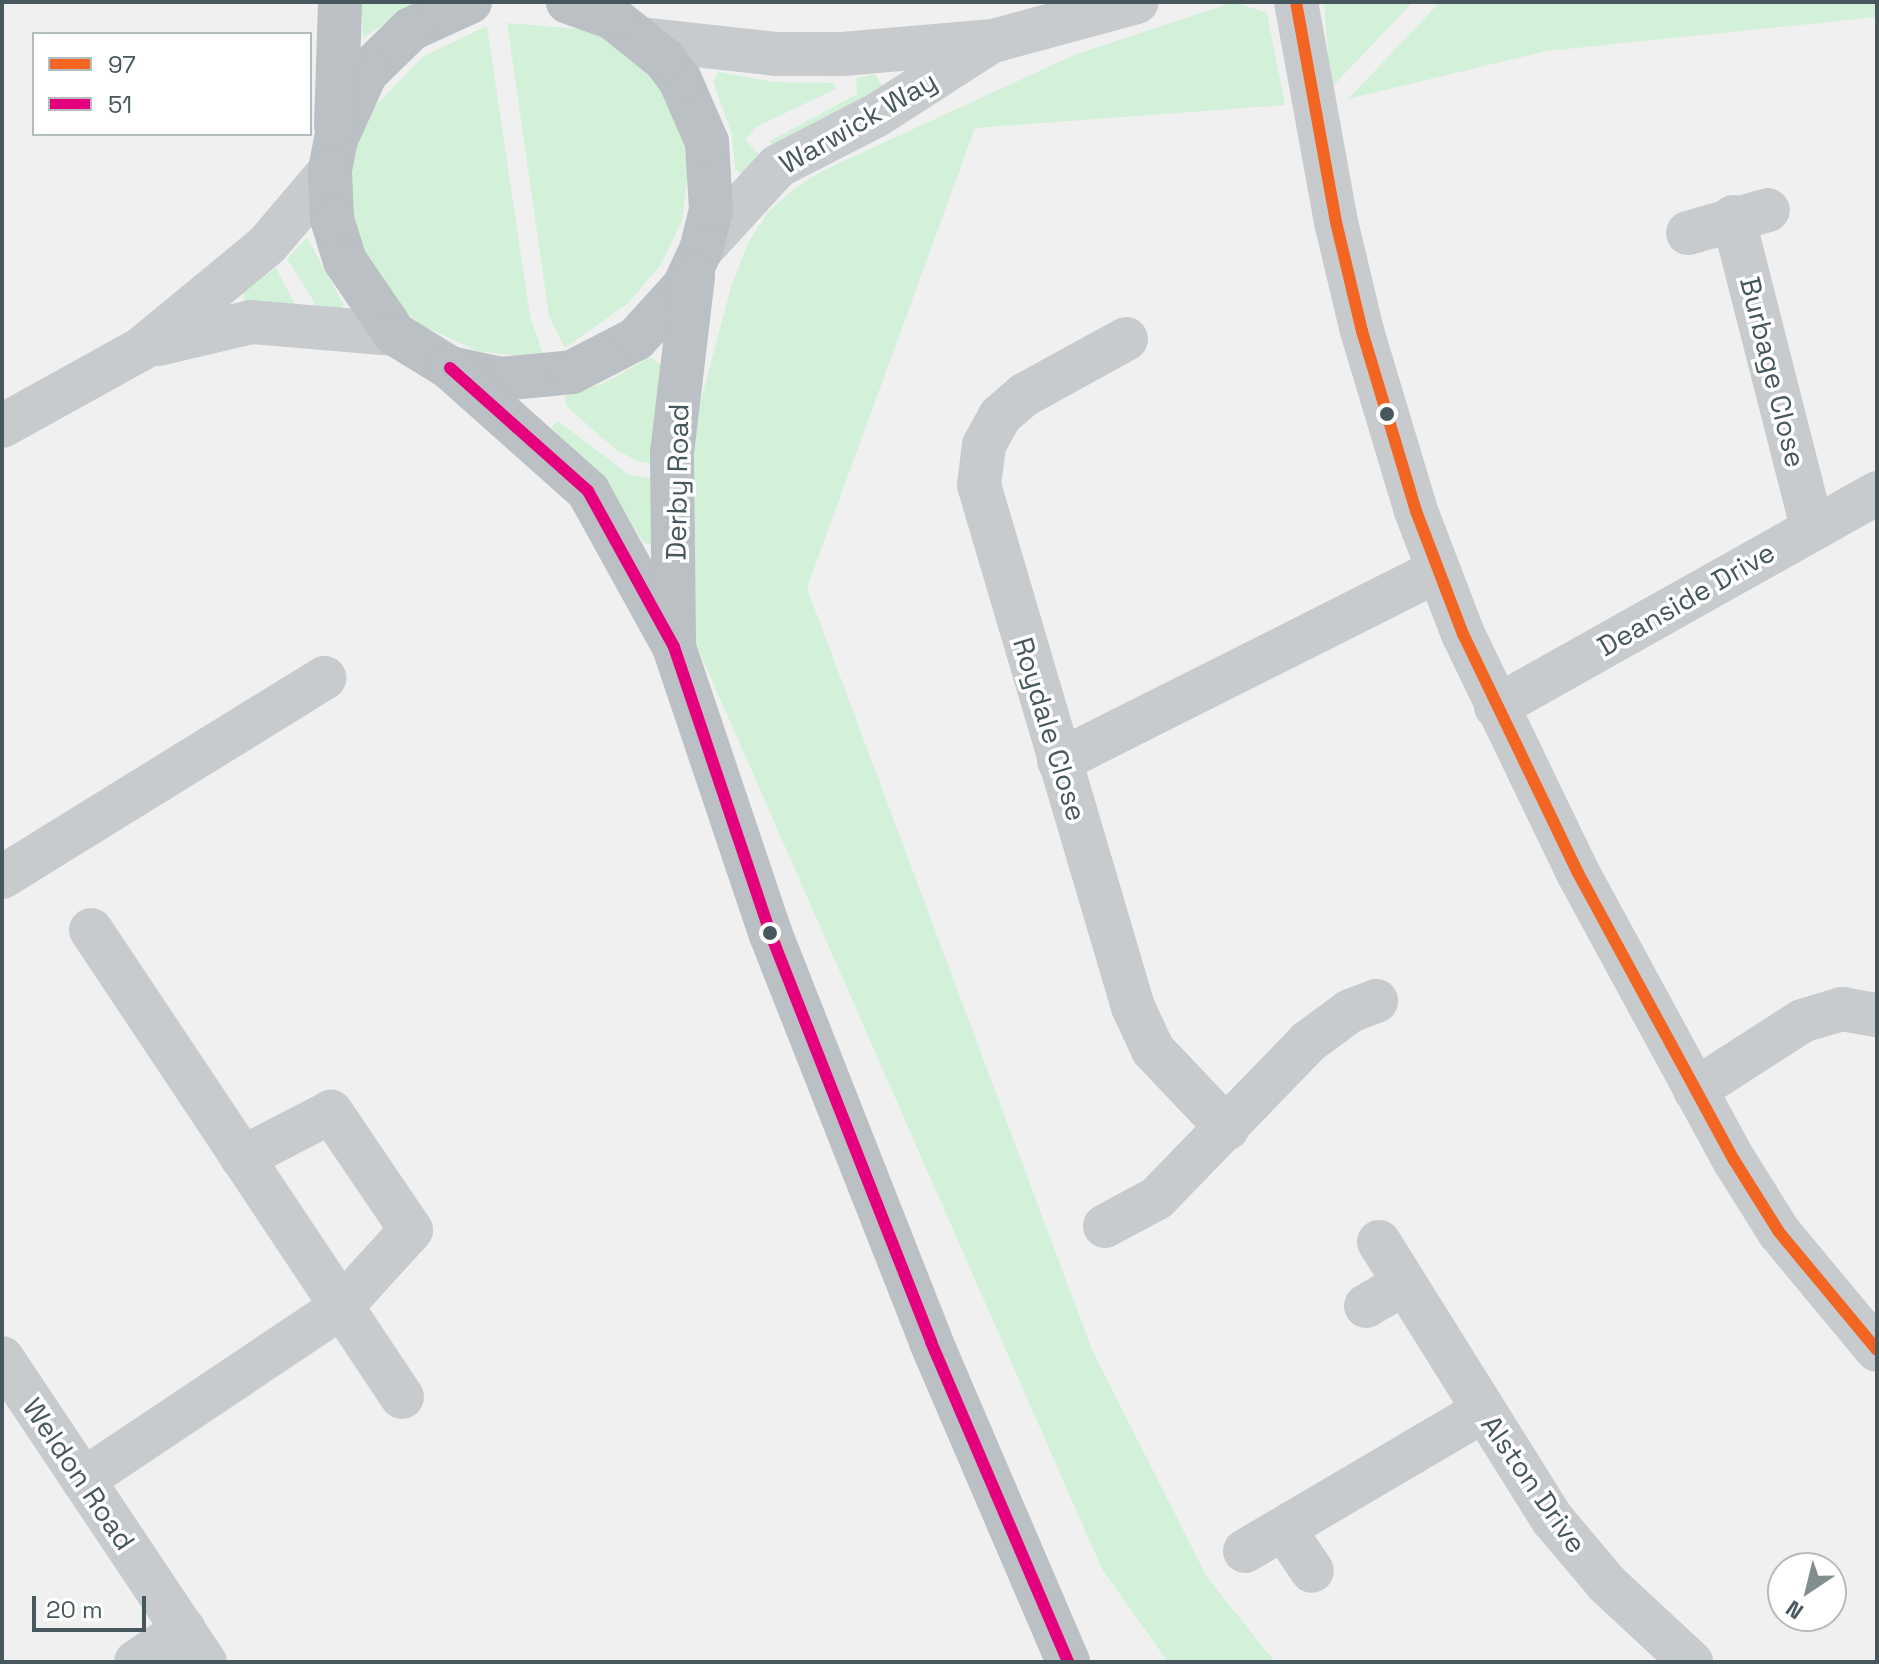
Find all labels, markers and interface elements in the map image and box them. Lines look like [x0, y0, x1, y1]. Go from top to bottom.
legend [32, 32, 312, 136]
text: 97 [108, 49, 136, 80]
street label: Warwick Way [773, 63, 943, 181]
text: 51 [108, 89, 132, 120]
street label: Burbage Close [1733, 273, 1813, 471]
street label: Derby Road [659, 403, 695, 561]
unlabelled marker [1379, 406, 1395, 422]
street label: Deanside Drive [1591, 535, 1781, 663]
street label: Roydale Close [1006, 633, 1094, 825]
unlabelled marker [762, 925, 778, 941]
street label: Weldon Road [16, 1392, 142, 1556]
street label: Alston Drive [1474, 1409, 1594, 1559]
north arrow [1767, 1552, 1847, 1632]
scale bar [36, 1580, 150, 1630]
text: 20 m [46, 1594, 103, 1625]
text: N [1780, 1594, 1808, 1626]

